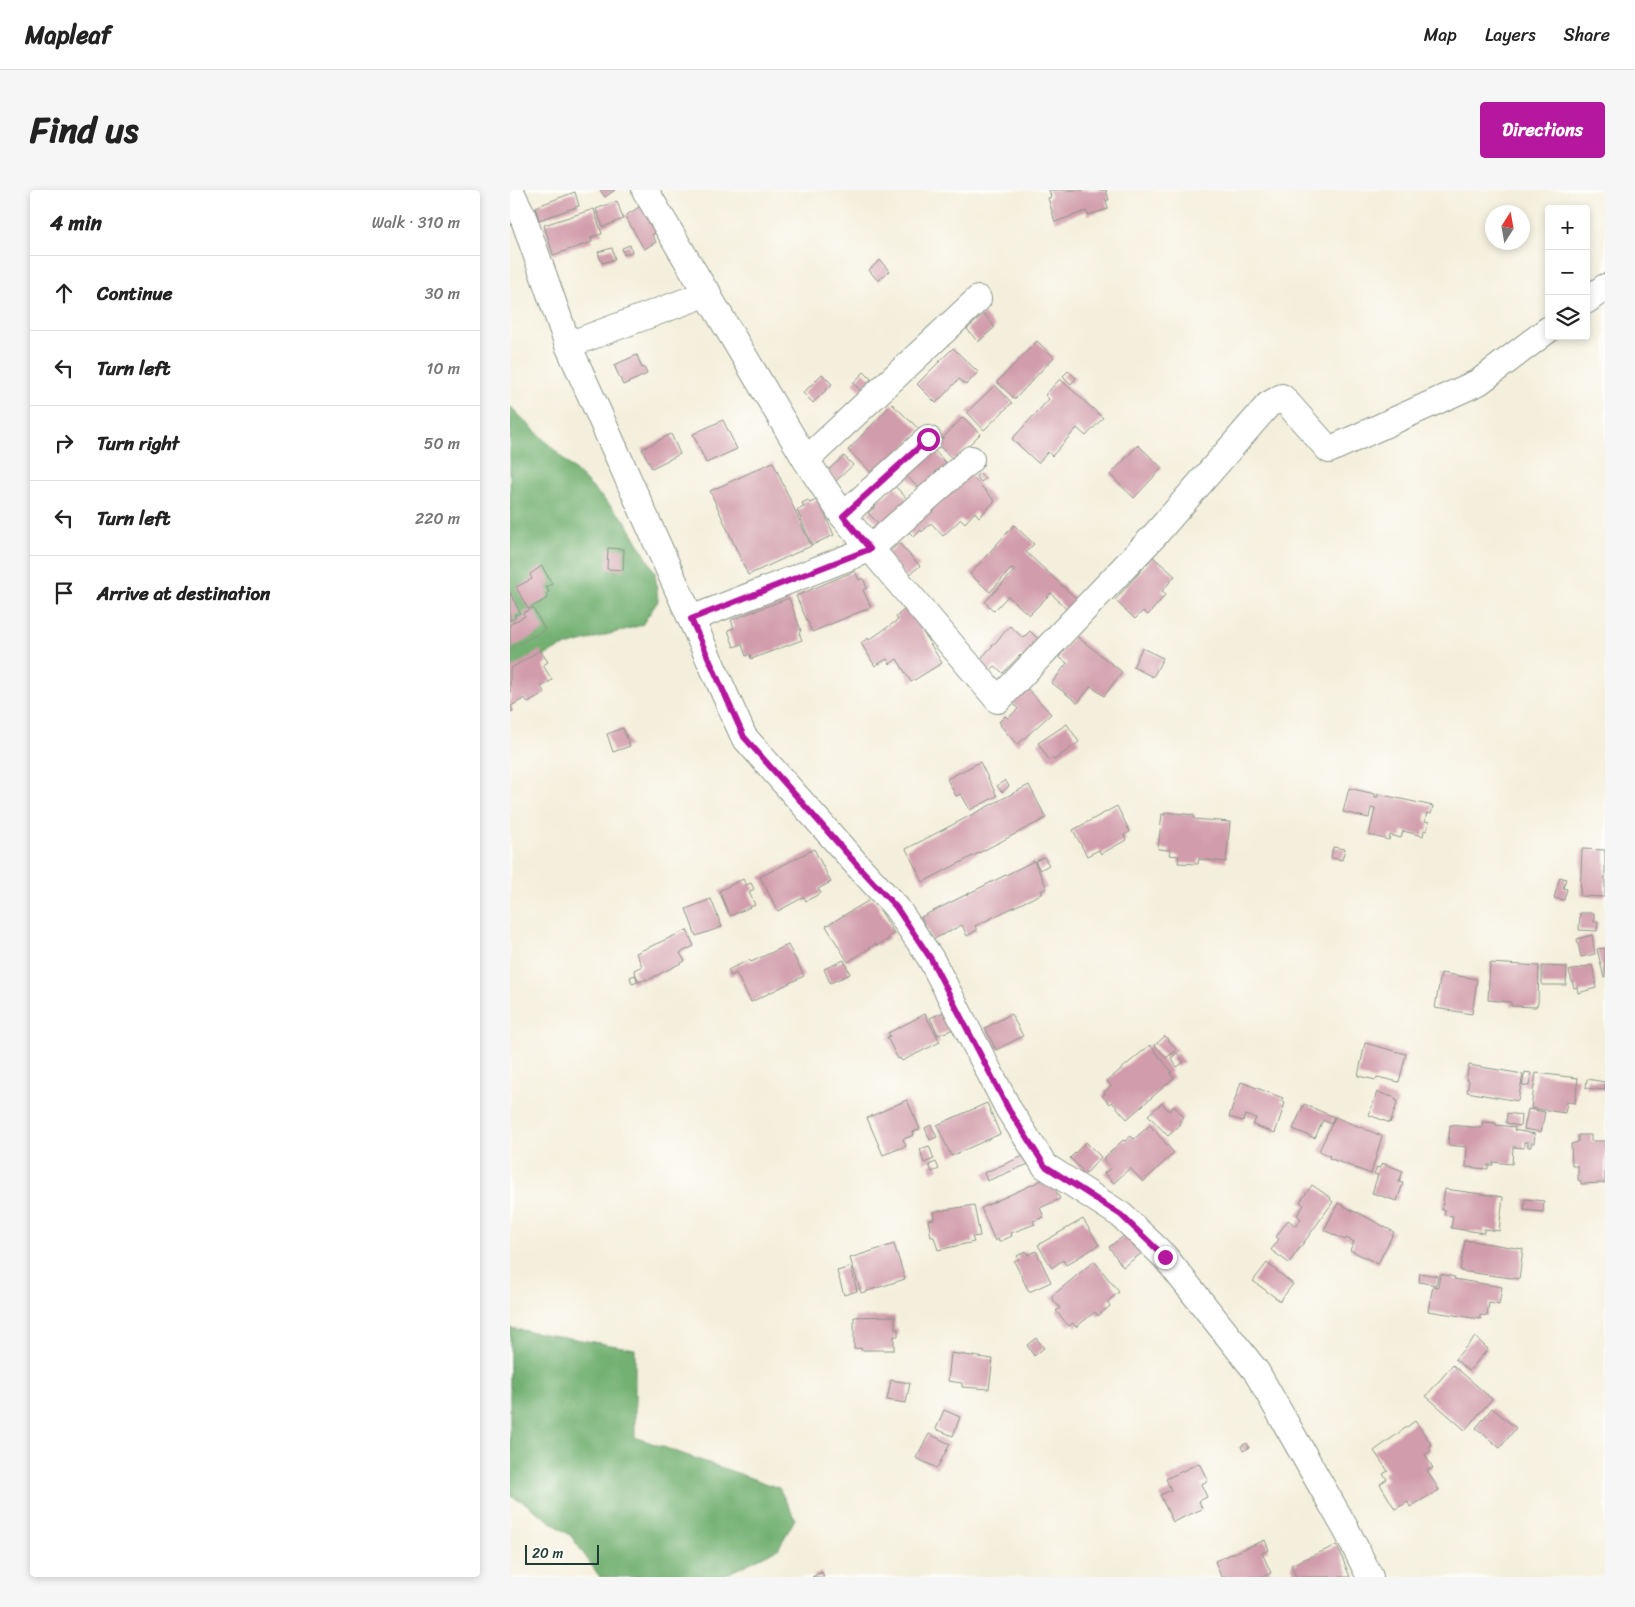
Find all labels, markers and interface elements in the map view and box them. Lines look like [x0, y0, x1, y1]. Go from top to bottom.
text: Mapleaf [25, 14, 111, 56]
text: Map [1424, 19, 1457, 51]
text: Layers [1485, 19, 1536, 51]
text: Share [1564, 19, 1610, 51]
text: Find us [30, 99, 138, 161]
button: Directions [1480, 102, 1605, 158]
text: 4 min [50, 204, 102, 242]
north arrow [1485, 205, 1530, 250]
map controls [1545, 205, 1590, 340]
button: + [1545, 205, 1590, 250]
text: Walk · 310 m [372, 208, 460, 237]
button: − [1545, 250, 1590, 295]
text: Continue [97, 277, 173, 310]
icon: ahead [50, 279, 78, 307]
text: 30 m [425, 279, 460, 308]
button: layers [1545, 295, 1590, 340]
text: Turn left [97, 352, 170, 385]
icon: left [50, 354, 78, 382]
text: 10 m [427, 354, 460, 383]
text: Turn right [97, 427, 179, 460]
route start [917, 428, 940, 451]
icon: right [50, 429, 78, 457]
text: 50 m [424, 429, 460, 458]
text: Turn left [97, 502, 170, 535]
icon: left [50, 504, 78, 532]
text: 220 m [415, 504, 460, 533]
text: Arrive at destination [97, 577, 270, 610]
icon: arrive [50, 579, 78, 607]
route end [1154, 1246, 1177, 1269]
text: 20 m [532, 1541, 563, 1566]
scale bar [525, 1542, 599, 1565]

